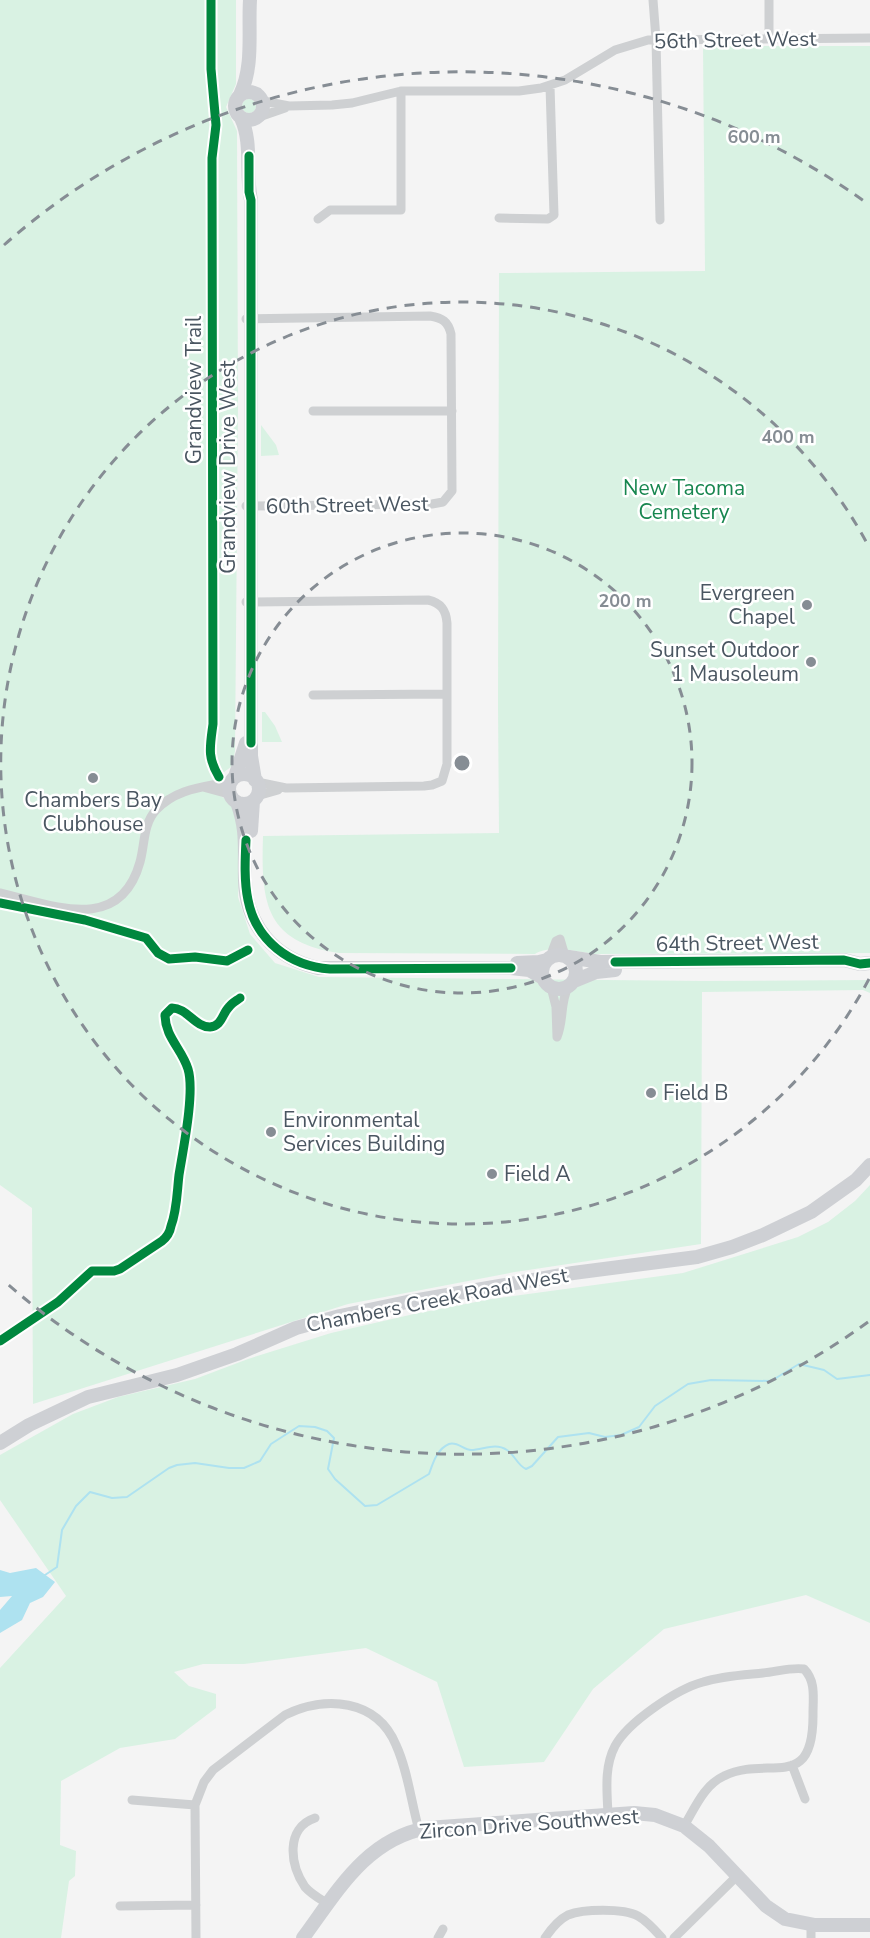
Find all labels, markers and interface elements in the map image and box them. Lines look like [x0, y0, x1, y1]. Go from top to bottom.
street label: 56th Street West [653, 25, 817, 55]
text: 600 m [727, 125, 781, 149]
street label: Grandview Trail [180, 315, 208, 464]
street label: Grandview Drive West [214, 360, 242, 574]
text: 400 m [761, 425, 815, 449]
park label: New Tacoma Cemetery [623, 474, 745, 526]
street label: 60th Street West [265, 490, 429, 520]
place label: Evergreen Chapel [700, 579, 796, 631]
text: 200 m [598, 589, 652, 613]
marker: Evergreen Chapel [800, 598, 814, 612]
place label: Sunset Outdoor 1 Mausoleum [650, 636, 799, 688]
marker: Sunset Outdoor 1 Mausoleum [804, 655, 818, 669]
centre of rings [452, 753, 472, 773]
marker: Chambers Bay Clubhouse [86, 771, 100, 785]
place label: Chambers Bay Clubhouse [24, 786, 162, 838]
street label: 64th Street West [655, 928, 819, 958]
place label: Field B [663, 1079, 729, 1107]
marker: Field B [644, 1086, 658, 1100]
place label: Environmental Services Building [283, 1106, 445, 1158]
marker: Environmental Services Building [264, 1125, 278, 1139]
place label: Field A [504, 1160, 571, 1188]
marker: Field A [485, 1167, 499, 1181]
street label: Chambers Creek Road West [304, 1261, 571, 1339]
street label: Zircon Drive Southwest [418, 1802, 640, 1846]

